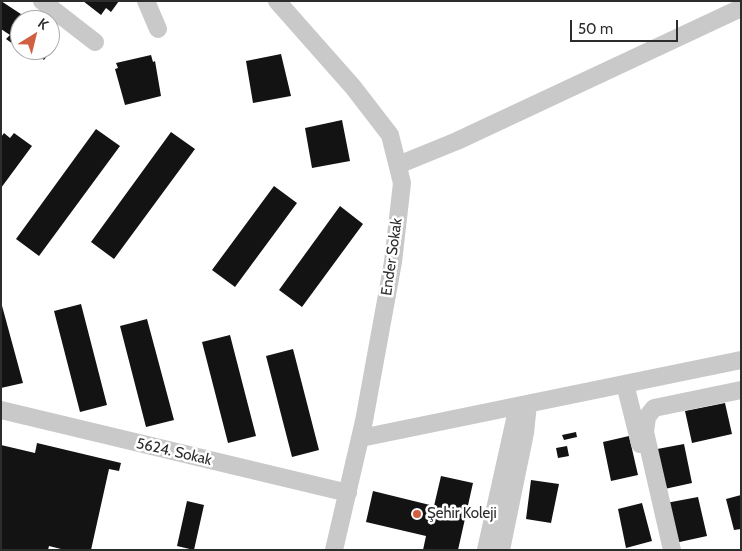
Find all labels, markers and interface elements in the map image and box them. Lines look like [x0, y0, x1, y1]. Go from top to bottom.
north arrow [10, 10, 60, 60]
scale bar [572, 10, 680, 42]
text: K [34, 14, 52, 34]
text: 50 m [578, 20, 613, 38]
street label: Ender Sokak [378, 217, 406, 297]
street label: 5624. Sokak [134, 435, 214, 469]
place label: Şehir Koleji [427, 505, 497, 523]
marker: Şehir Koleji [411, 508, 423, 520]

